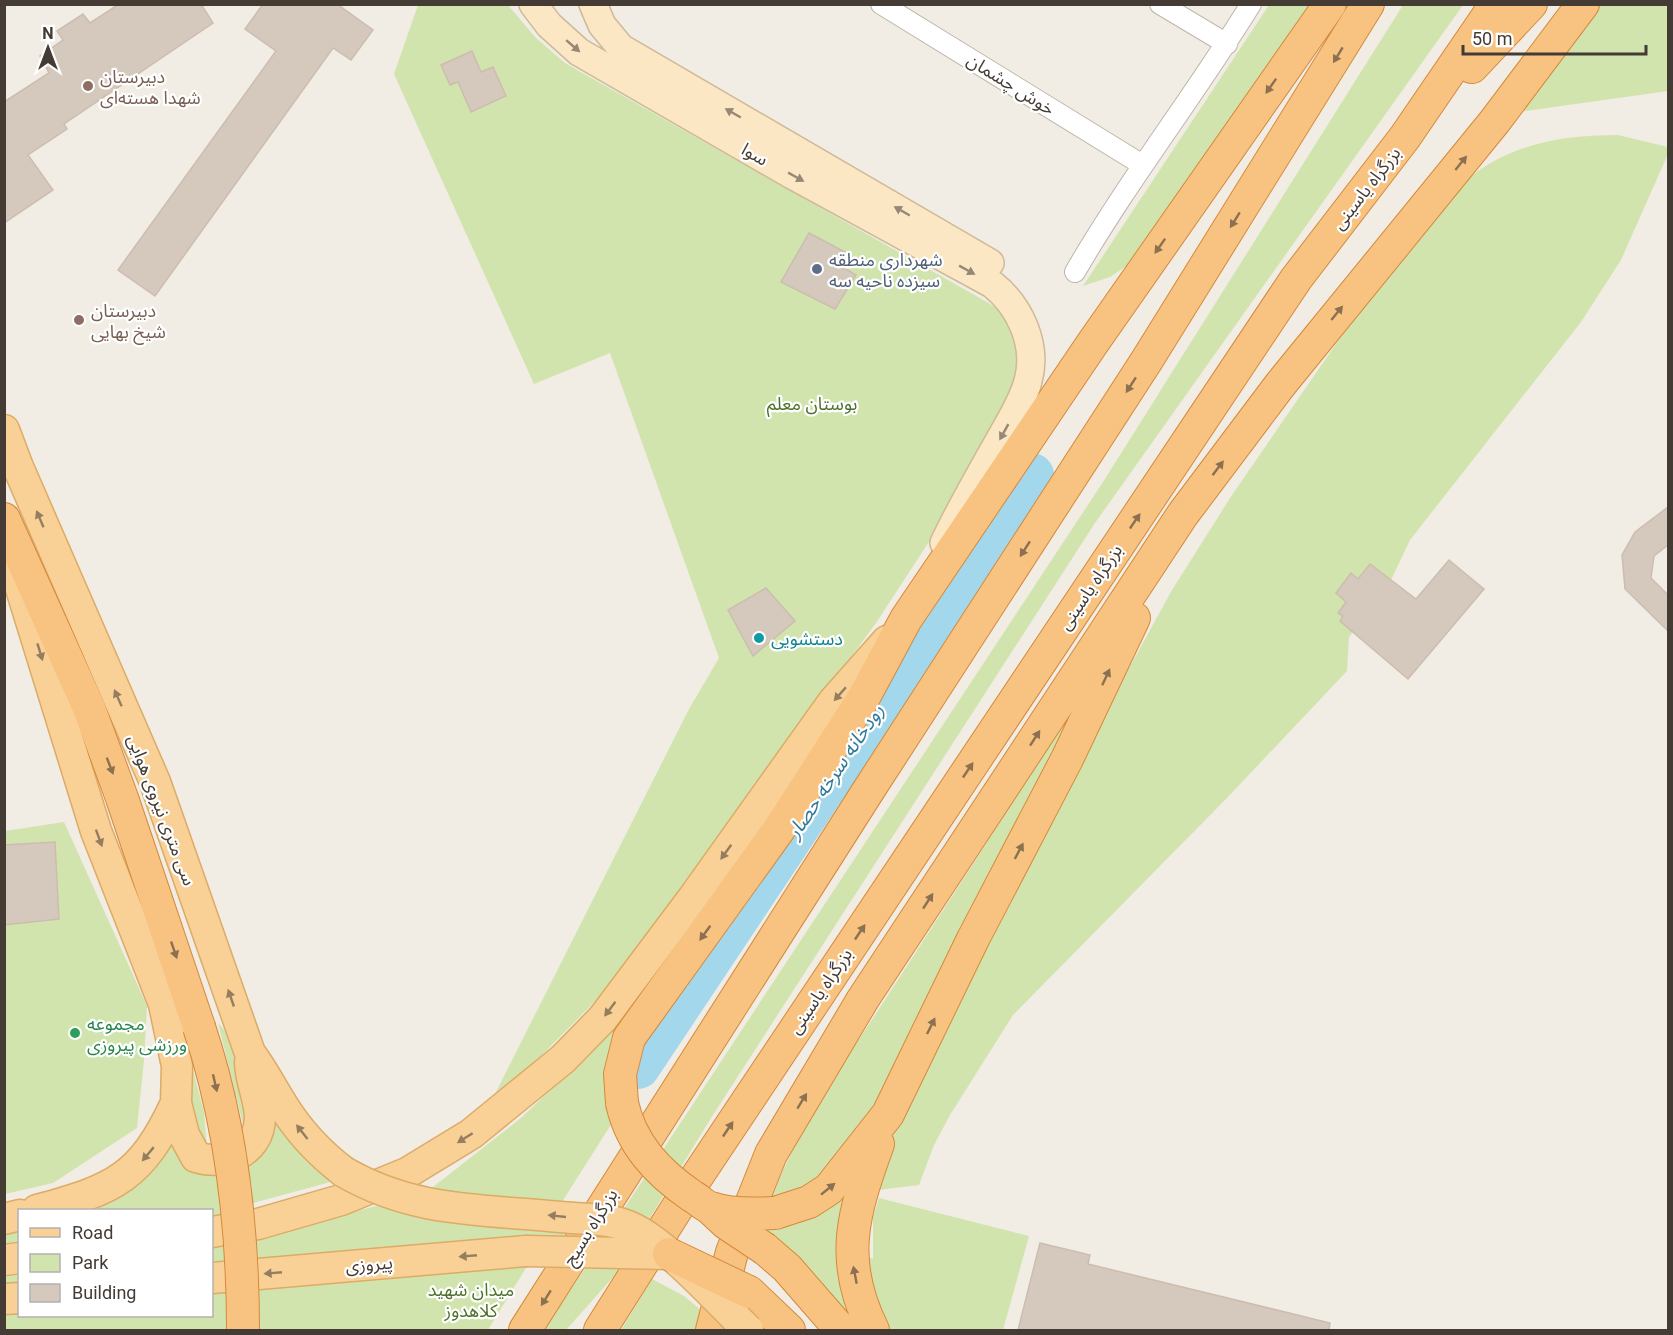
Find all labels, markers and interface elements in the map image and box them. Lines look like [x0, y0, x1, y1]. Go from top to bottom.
north arrow [18, 18, 78, 78]
scale bar [1463, 18, 1646, 56]
text: N [42, 24, 54, 43]
text: 50 m [1472, 28, 1512, 49]
one-way arrow [565, 40, 581, 53]
one-way arrow [1332, 47, 1343, 63]
street label: خوش چشمان [963, 49, 1059, 120]
place label: دبیرستان شهدا هسته‌ای [100, 66, 201, 109]
one-way arrow [1265, 77, 1277, 93]
marker: دبیرستان شهدا هسته‌ای [81, 79, 95, 93]
one-way arrow [724, 108, 741, 118]
street label: سوا [738, 138, 772, 171]
street label: بزرگراه یاسینی [1327, 143, 1405, 234]
one-way arrow [1454, 155, 1466, 170]
one-way arrow [788, 172, 805, 182]
one-way arrow [894, 206, 910, 217]
one-way arrow [1230, 212, 1241, 229]
one-way arrow [1154, 237, 1166, 253]
place label: شهرداری منطقه سیزده ناحیه سه [829, 249, 943, 292]
marker: شهرداری منطقه سیزده ناحیه سه [810, 262, 824, 276]
one-way arrow [959, 265, 976, 275]
place label: دبیرستان شیخ بهایی [91, 300, 166, 345]
one-way arrow [1331, 306, 1343, 321]
marker: دبیرستان شیخ بهایی [72, 313, 86, 327]
one-way arrow [1126, 377, 1137, 393]
park label: بوستان معلم [767, 393, 857, 417]
one-way arrow [999, 424, 1009, 441]
one-way arrow [1212, 460, 1224, 476]
one-way arrow [35, 510, 45, 528]
one-way arrow [1129, 513, 1141, 529]
street label: بزرگراه یاسینی [1054, 540, 1127, 634]
one-way arrow [1020, 541, 1031, 557]
place label: دستشویی [771, 628, 843, 650]
marker: دستشویی [752, 631, 766, 645]
one-way arrow [35, 643, 45, 661]
one-way arrow [1101, 668, 1110, 685]
one-way arrow [834, 686, 847, 701]
one-way arrow [113, 688, 123, 706]
water label: رودخانه سرخه حصار [780, 699, 889, 844]
one-way arrow [1030, 730, 1041, 746]
street label: سی متری نیروی هوایی [123, 732, 200, 889]
one-way arrow [106, 757, 116, 775]
one-way arrow [962, 762, 973, 778]
one-way arrow [94, 829, 104, 847]
one-way arrow [1014, 843, 1024, 860]
one-way arrow [720, 844, 732, 860]
one-way arrow [922, 893, 934, 909]
one-way arrow [699, 924, 711, 940]
one-way arrow [854, 925, 866, 941]
one-way arrow [170, 941, 180, 959]
street label: بزرگراه یاسینی [784, 944, 857, 1038]
one-way arrow [225, 989, 235, 1007]
one-way arrow [604, 1001, 616, 1016]
place label: مجموعه ورزشی پیروزی [87, 1013, 187, 1056]
one-way arrow [926, 1017, 936, 1034]
marker: مجموعه ورزشی پیروزی [68, 1026, 82, 1040]
one-way arrow [211, 1074, 221, 1092]
one-way arrow [797, 1093, 807, 1110]
one-way arrow [722, 1122, 734, 1138]
one-way arrow [296, 1125, 308, 1141]
one-way arrow [457, 1132, 473, 1144]
one-way arrow [142, 1146, 155, 1161]
one-way arrow [820, 1183, 835, 1195]
street label: بزرگراه بسیج [558, 1185, 624, 1271]
legend [18, 1209, 213, 1317]
one-way arrow [548, 1211, 567, 1221]
text: Road [72, 1222, 113, 1243]
street label: پیروزی [344, 1251, 394, 1278]
one-way arrow [458, 1251, 477, 1261]
text: Park [72, 1252, 109, 1273]
one-way arrow [850, 1265, 859, 1284]
one-way arrow [264, 1268, 283, 1277]
park label: میدان شهید کلاهدوز [428, 1279, 514, 1322]
text: Building [72, 1282, 136, 1303]
one-way arrow [540, 1290, 551, 1306]

